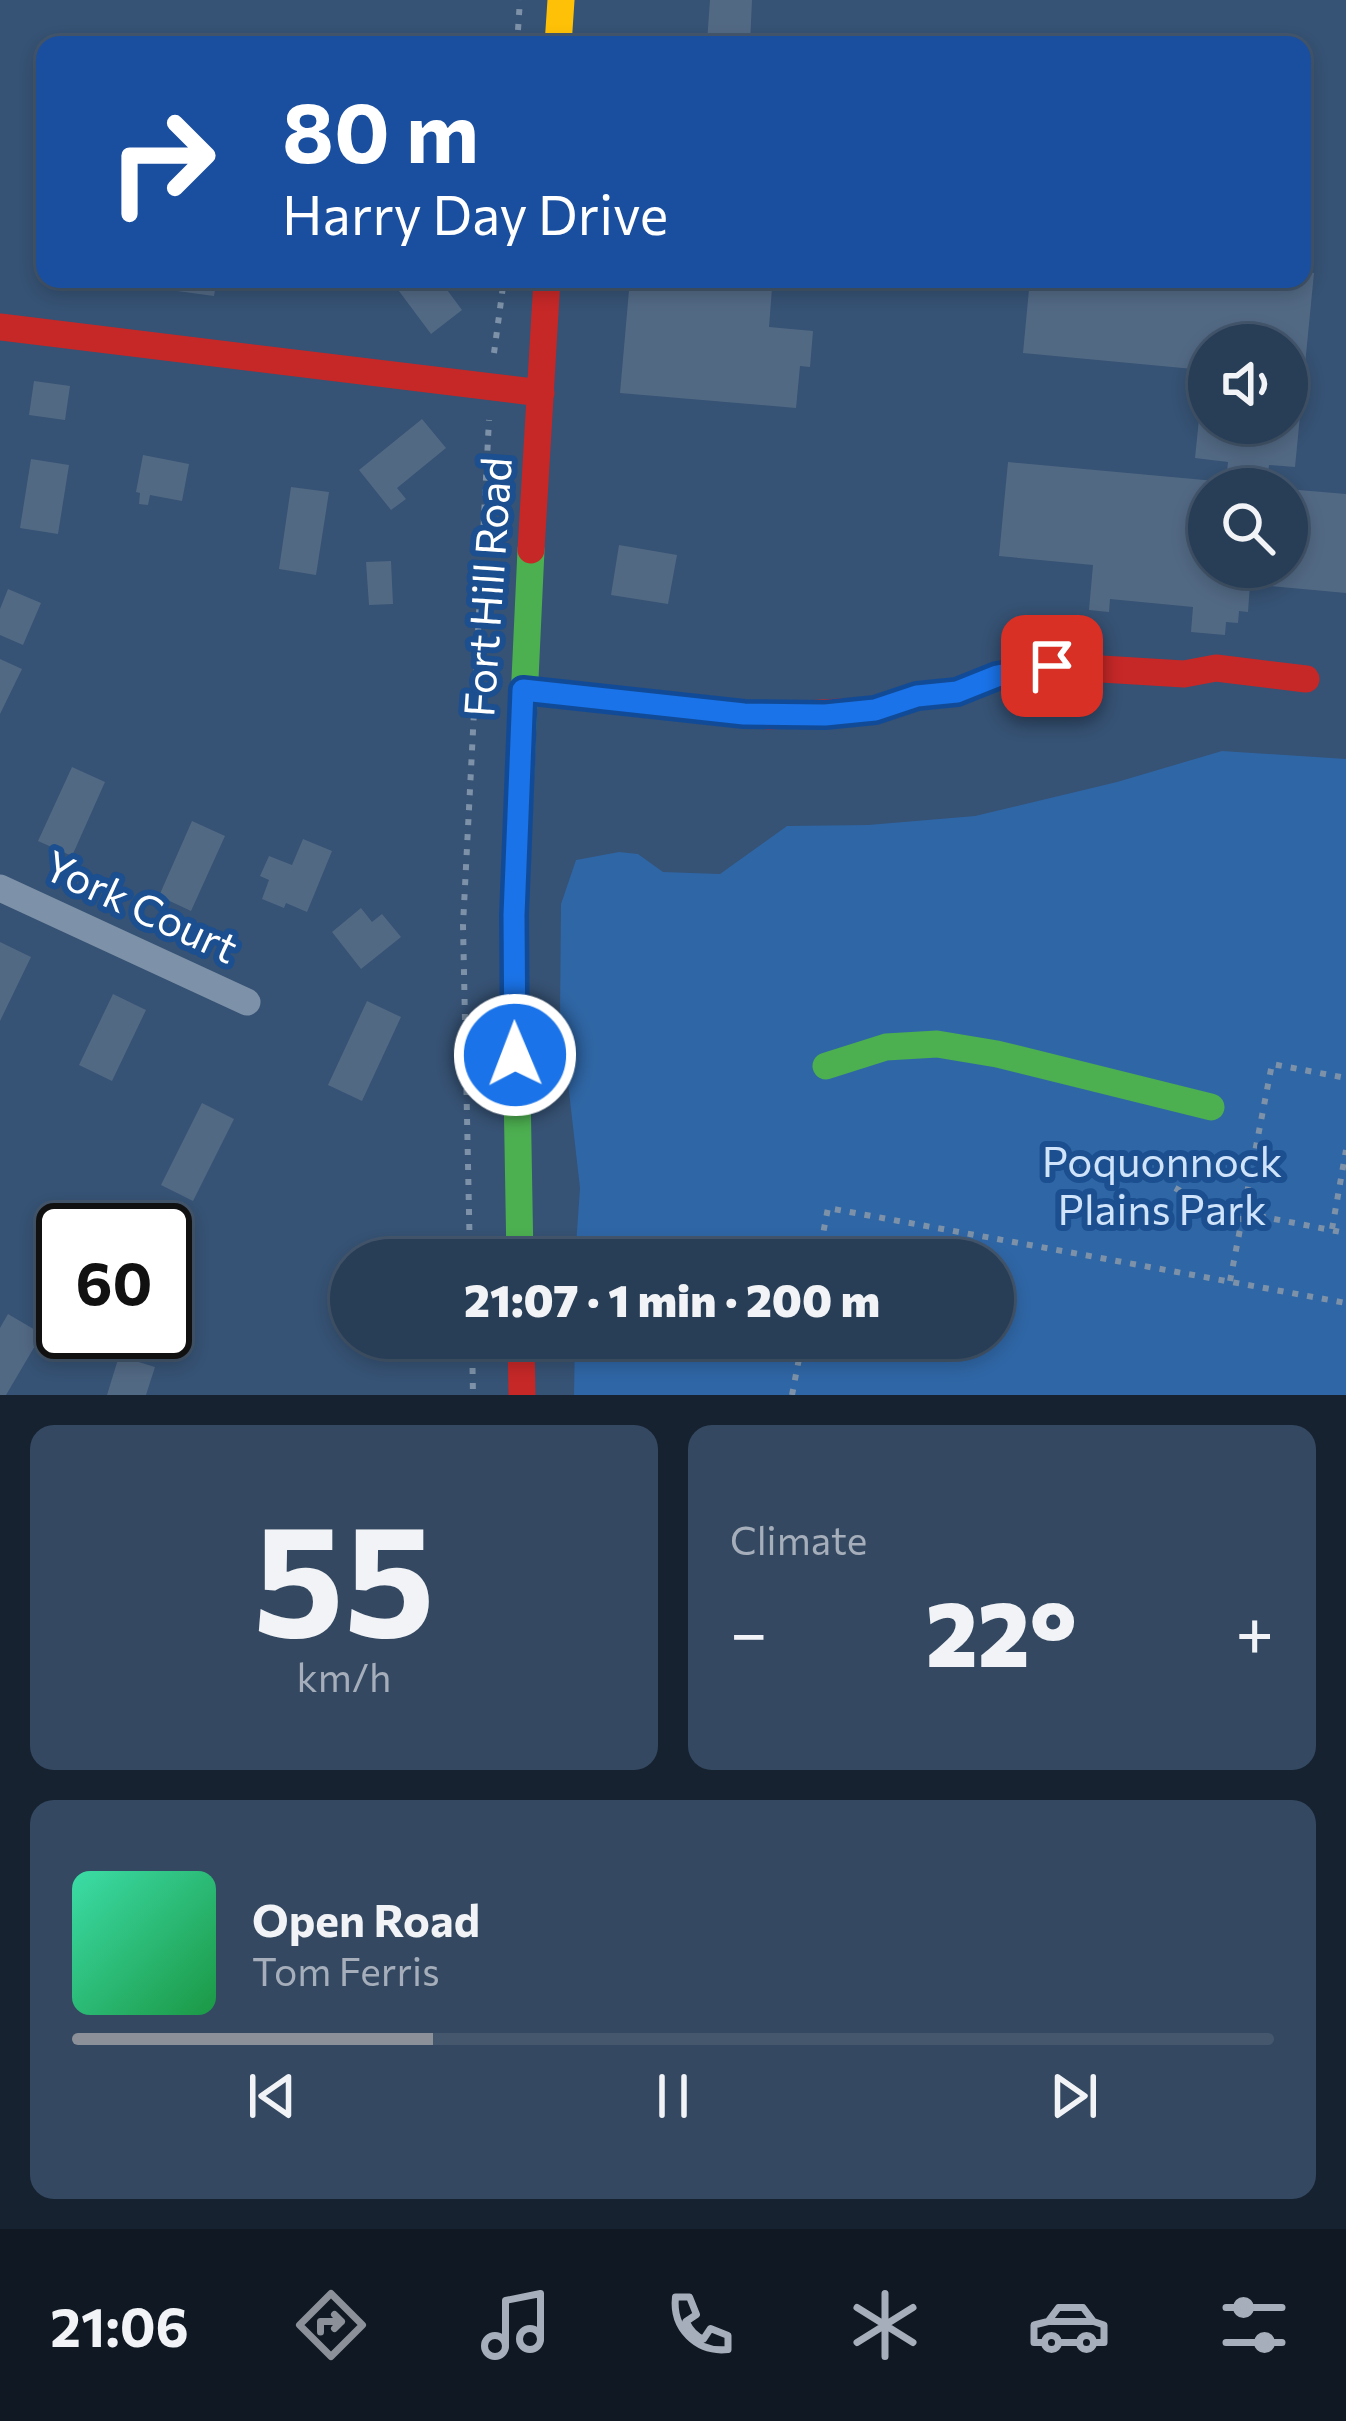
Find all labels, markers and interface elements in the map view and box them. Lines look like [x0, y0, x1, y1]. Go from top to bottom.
text: 80 m [282, 78, 479, 180]
icon: right [84, 84, 240, 240]
text: Harry Day Drive [282, 180, 668, 246]
map controls [1188, 324, 1308, 588]
button: sound [1188, 324, 1308, 444]
street label: Fort Hill Road [451, 455, 521, 718]
button: search [1188, 468, 1308, 588]
pin [1001, 615, 1103, 717]
icon: arrive [1019, 633, 1085, 699]
street label: York Court [37, 838, 247, 973]
position arrow [452, 992, 578, 1118]
park label: Poquonnock Plains Park [1042, 1134, 1282, 1234]
speed limit sign: 60 [36, 1203, 192, 1359]
text: 21:07 · 1 min · 200 m [464, 1271, 880, 1326]
text: 55 [253, 1478, 435, 1669]
text: Climate [730, 1515, 867, 1563]
text: 22° [926, 1575, 1077, 1686]
text: − [730, 1590, 768, 1671]
text: + [1235, 1590, 1274, 1671]
text: km/h [297, 1652, 391, 1700]
text: Open Road [252, 1891, 480, 1946]
text: Tom Ferris [252, 1946, 440, 1994]
icon: previous [239, 2063, 305, 2129]
icon: pause [640, 2063, 706, 2129]
icon: next [1041, 2063, 1107, 2129]
icon: directions [289, 2283, 373, 2367]
icon: music [474, 2283, 558, 2367]
icon: phone [658, 2283, 742, 2367]
icon: climate [843, 2283, 927, 2367]
icon: car [1027, 2283, 1111, 2367]
icon: filters [1212, 2283, 1296, 2367]
text: 21:06 [50, 2292, 189, 2358]

